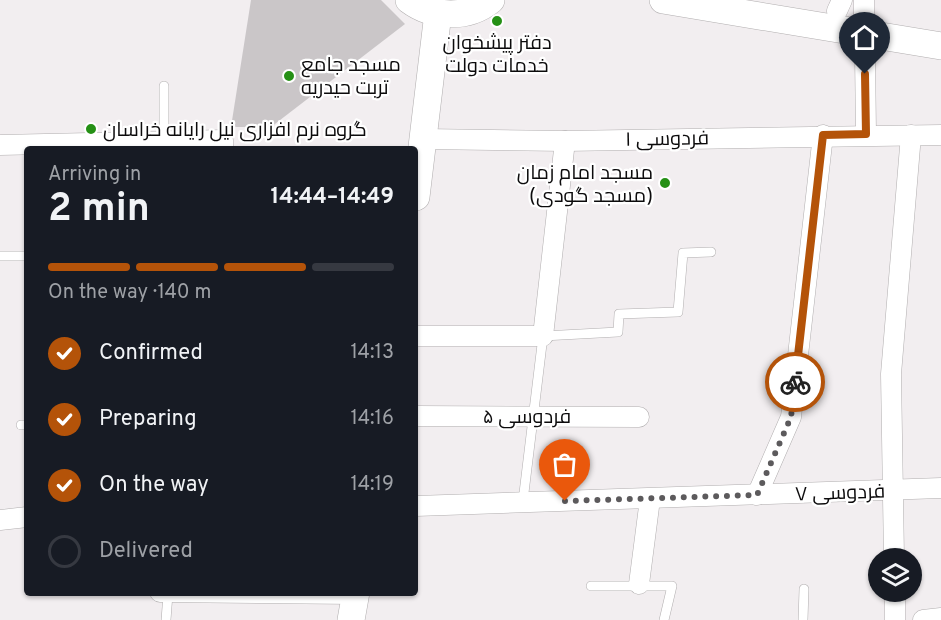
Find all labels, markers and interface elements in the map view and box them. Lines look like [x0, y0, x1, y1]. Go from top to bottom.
pin [839, 12, 890, 74]
marker: دفتر پیشخوان خدمات دولت [490, 14, 504, 28]
icon: home [848, 21, 881, 54]
place label: دفتر پیشخوان خدمات دولت [442, 31, 552, 80]
place label: مسجد جامع تربت حیدریه [301, 53, 401, 102]
marker: مسجد جامع تربت حیدریه [282, 69, 296, 83]
place label: گروه نرم افزاری نیل رایانه خراسان [103, 118, 367, 144]
marker: گروه نرم افزاری نیل رایانه خراسان [84, 122, 98, 136]
street label: فردوسی ۱ [625, 126, 709, 154]
place label: مسجد امام زمان (مسجد گودی) [517, 161, 653, 210]
text: Arriving in [48, 162, 141, 188]
marker: مسجد امام زمان (مسجد گودی) [658, 176, 672, 190]
text: 14:44–14:49 [270, 184, 394, 211]
text: 2 min [48, 186, 150, 235]
text: On the way · 140 m [48, 280, 211, 306]
icon: check [48, 337, 81, 370]
text: Confirmed [99, 340, 203, 367]
text: 14:13 [351, 340, 394, 366]
courier [765, 352, 825, 412]
icon: bike [779, 366, 812, 399]
icon: check [48, 403, 81, 436]
street label: فردوسی ۵ [483, 405, 571, 431]
text: Preparing [99, 406, 197, 433]
text: 14:16 [351, 406, 394, 432]
pin [539, 439, 590, 501]
icon: bag [548, 448, 581, 481]
icon: check [48, 469, 81, 502]
text: On the way [99, 472, 209, 499]
text: 14:19 [351, 472, 394, 498]
street label: فردوسی ۷ [795, 479, 886, 509]
text: Delivered [99, 538, 193, 565]
map controls [868, 548, 922, 602]
button: layers [868, 548, 922, 602]

